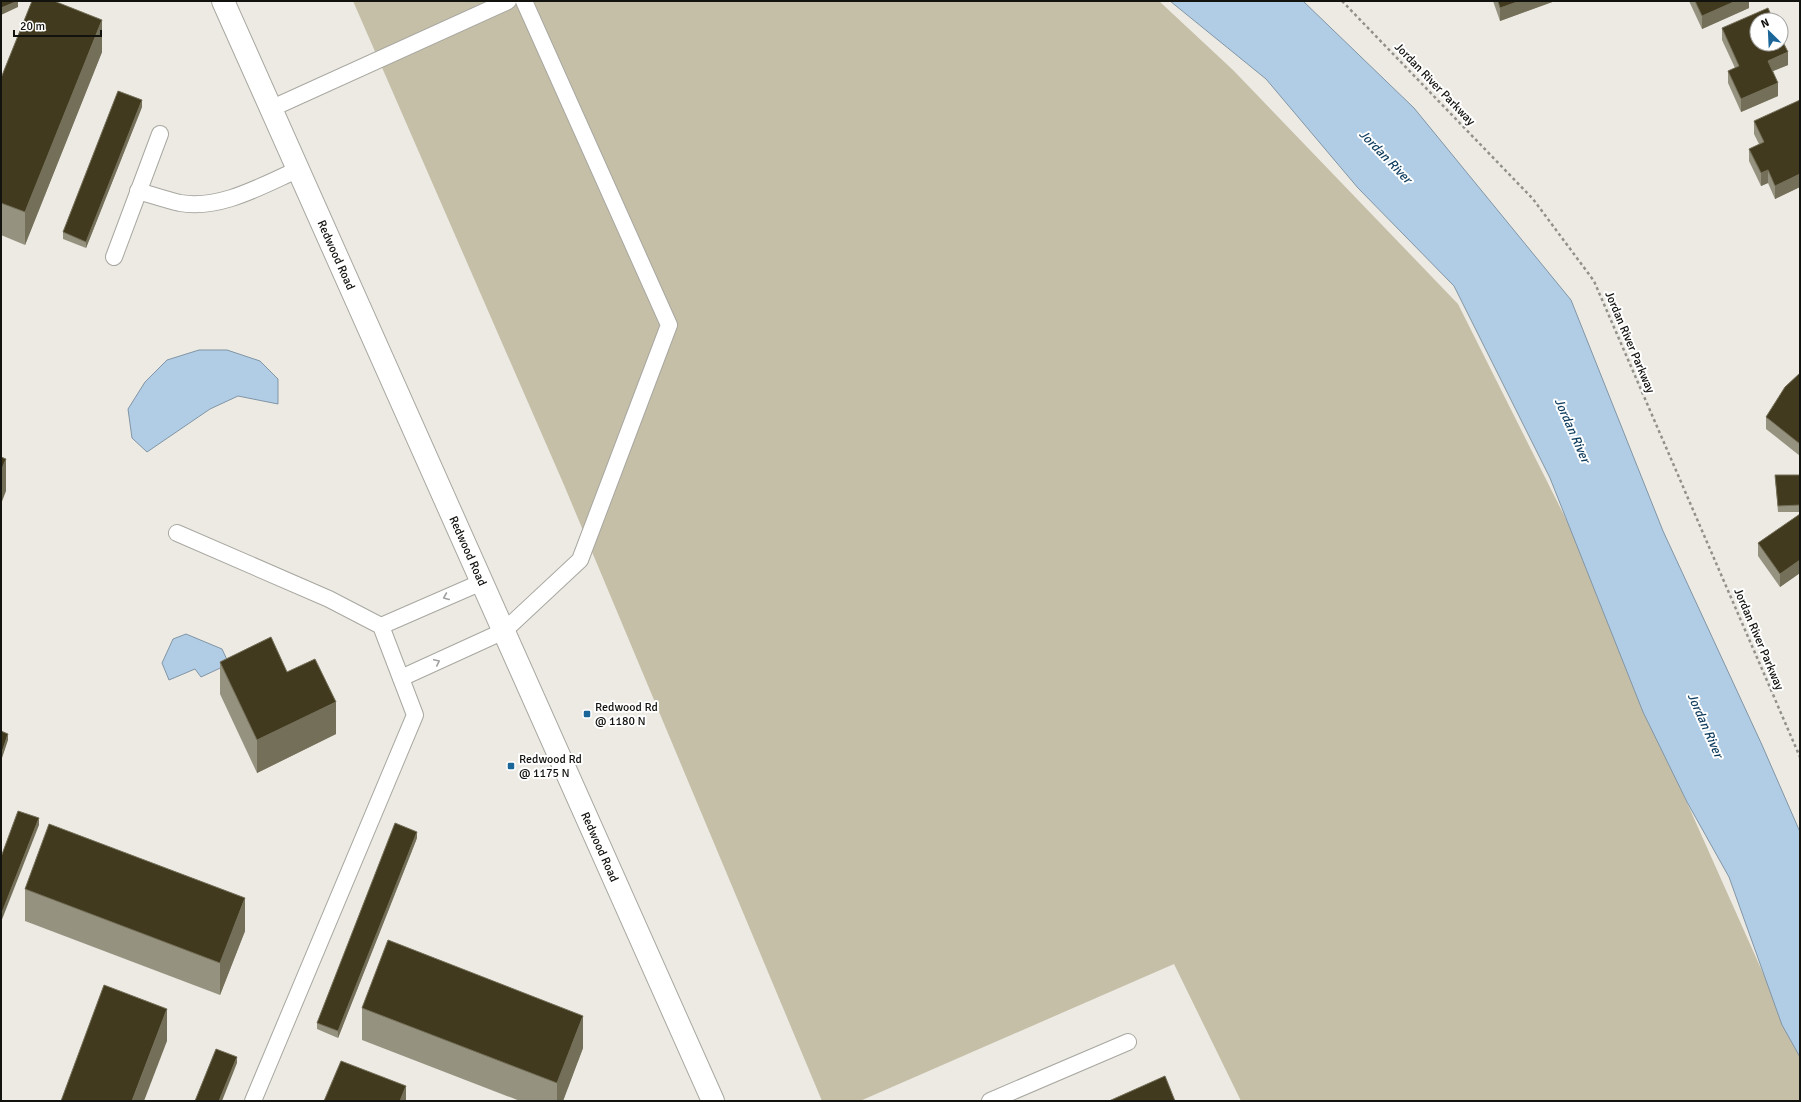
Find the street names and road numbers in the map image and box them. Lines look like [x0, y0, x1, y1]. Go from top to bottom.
street label: Jordan River Parkway [1391, 40, 1478, 129]
street label: Redwood Road [314, 218, 358, 293]
street label: Jordan River Parkway [1601, 289, 1658, 396]
street label: Redwood Road [445, 514, 490, 589]
street label: Jordan River Parkway [1730, 586, 1787, 693]
street label: Redwood Road [577, 810, 621, 884]

